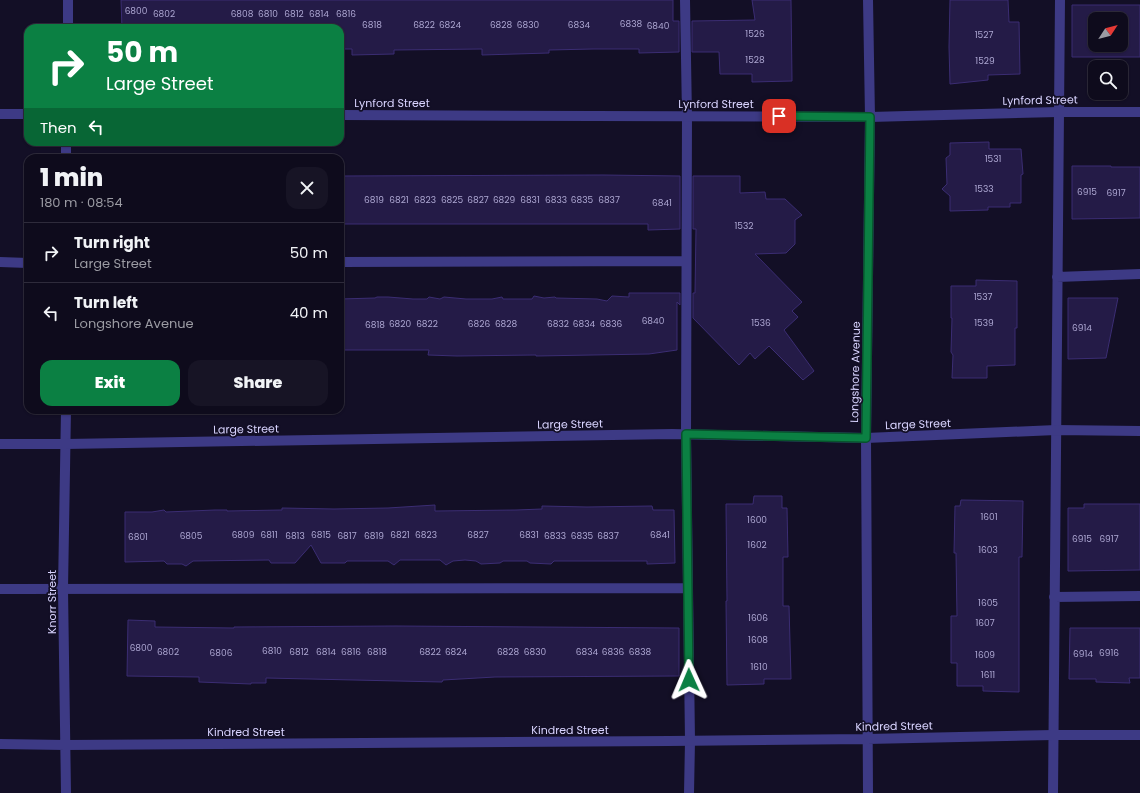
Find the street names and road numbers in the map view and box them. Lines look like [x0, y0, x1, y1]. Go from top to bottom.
street label: Lynford Street [1002, 91, 1078, 109]
street label: Lynford Street [354, 95, 430, 111]
street label: Lynford Street [678, 96, 754, 112]
street label: Longshore Avenue [846, 321, 864, 423]
street label: Large Street [537, 415, 603, 433]
street label: Large Street [885, 415, 951, 433]
street label: Large Street [213, 420, 279, 438]
street label: Knorr Street [44, 570, 60, 634]
street label: Kindred Street [855, 717, 933, 735]
street label: Kindred Street [531, 722, 609, 738]
street label: Kindred Street [207, 724, 285, 740]

